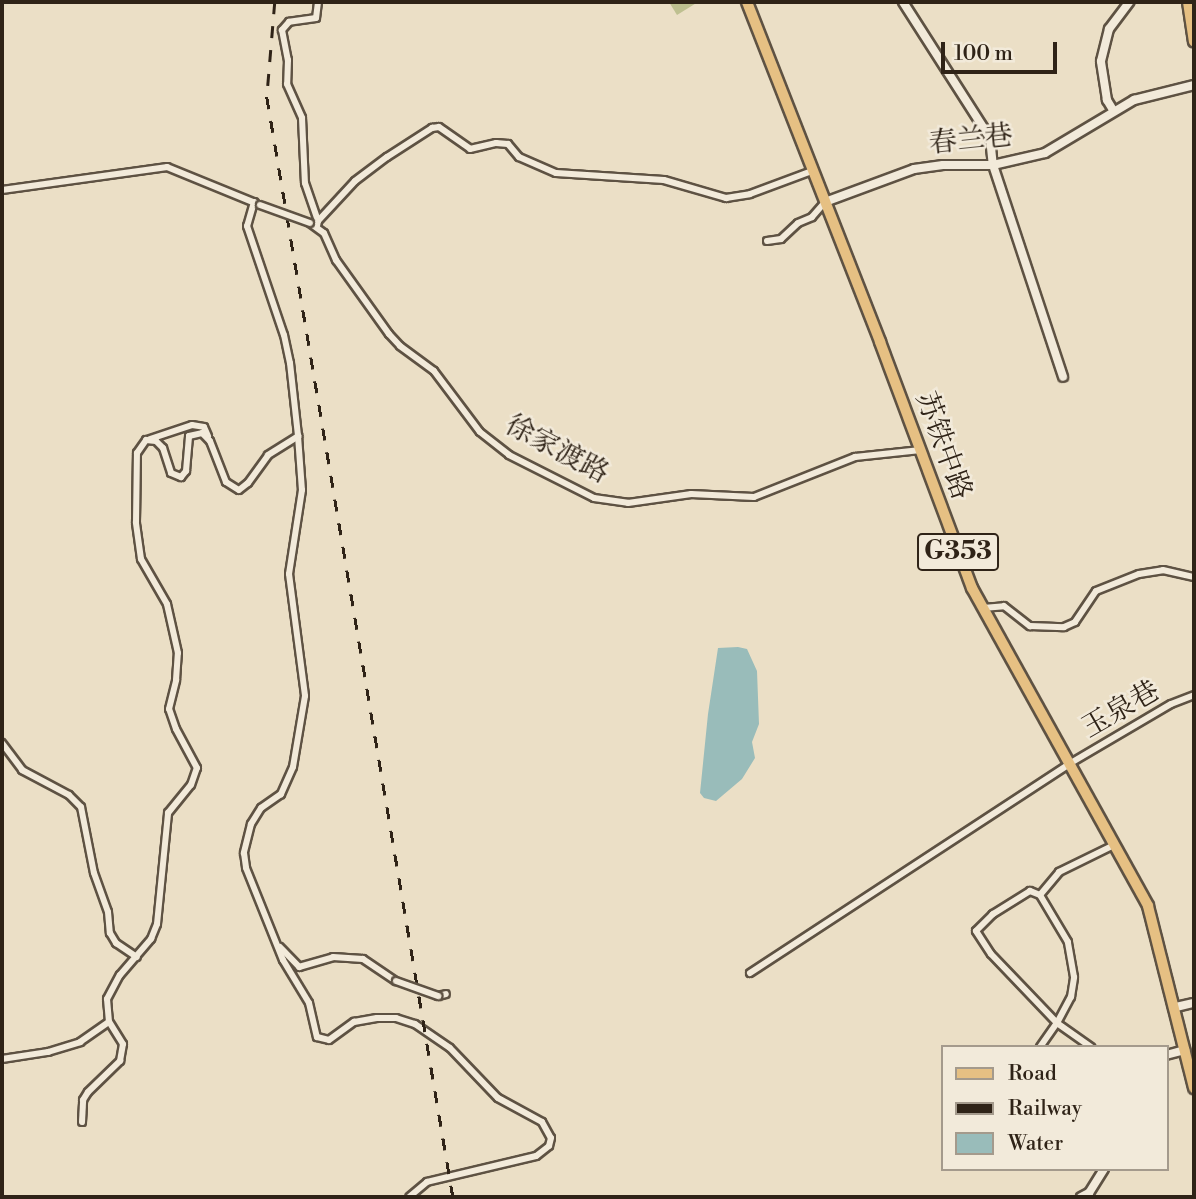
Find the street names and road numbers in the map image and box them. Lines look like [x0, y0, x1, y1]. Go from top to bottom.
street label: 春兰巷 [927, 119, 1015, 161]
street label: 苏铁中路 [908, 388, 978, 504]
street label: 徐家渡路 [500, 409, 614, 491]
road number: G353 [916, 530, 1000, 574]
street label: 玉泉巷 [1076, 674, 1166, 746]

